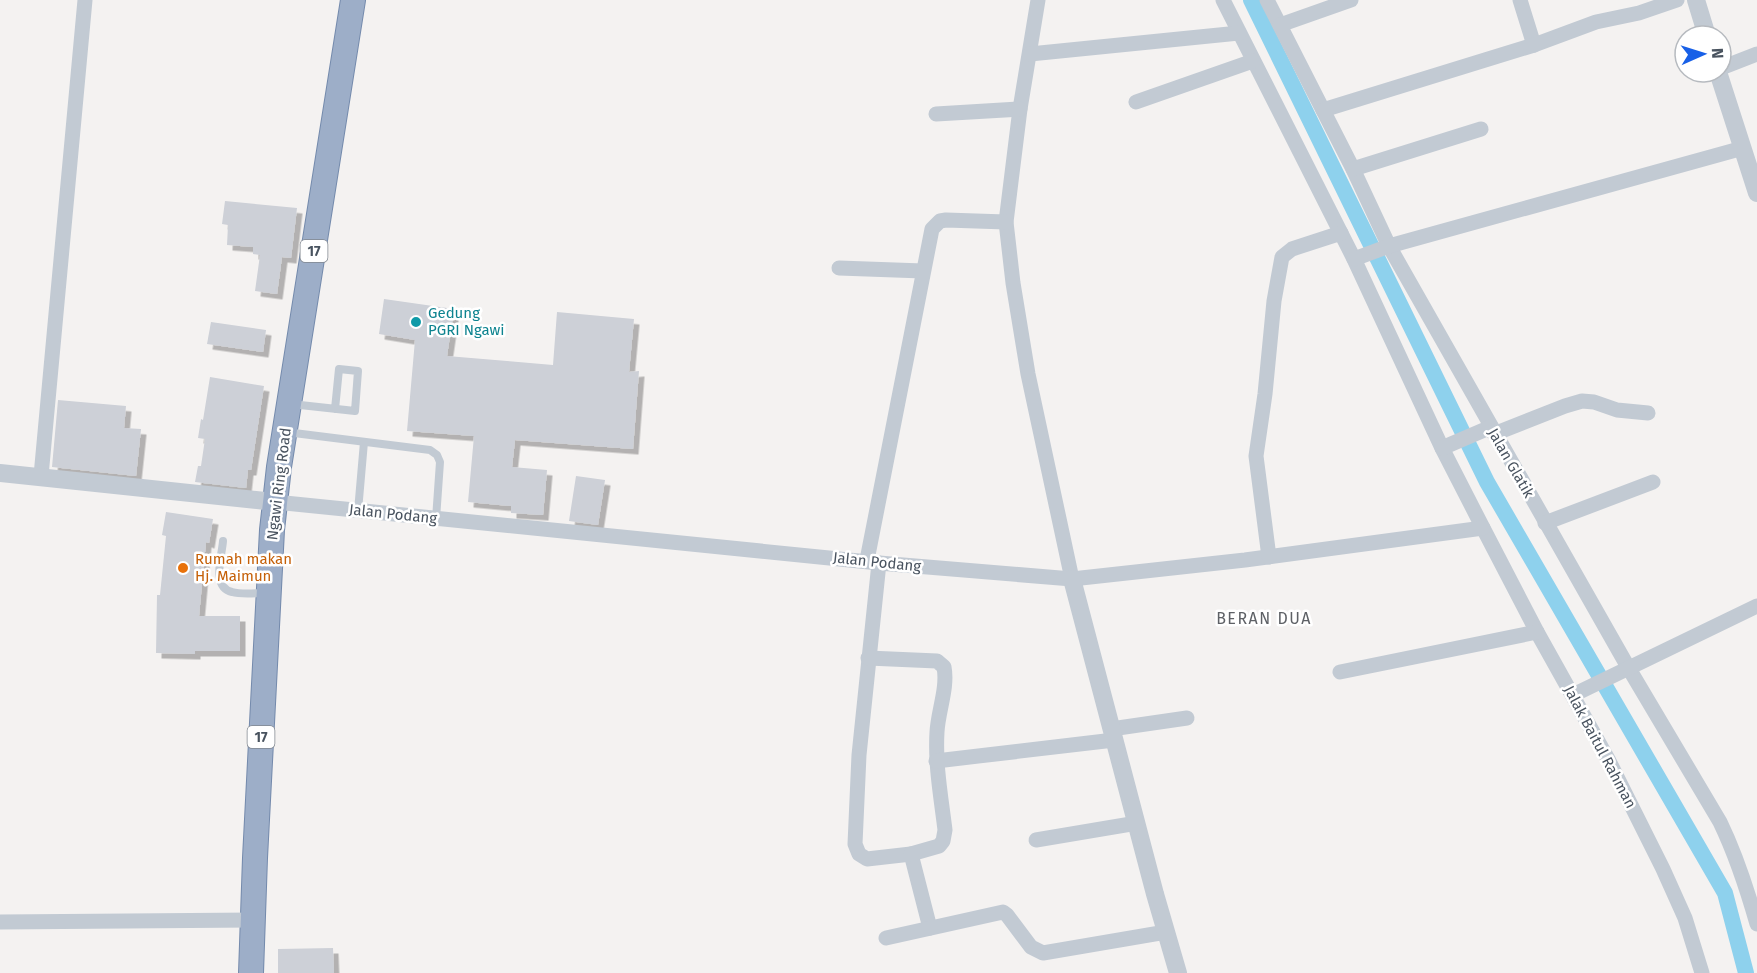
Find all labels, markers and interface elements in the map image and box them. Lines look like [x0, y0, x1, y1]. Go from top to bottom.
north arrow [1673, 24, 1733, 84]
text: N [1708, 47, 1727, 59]
road number: 17 [300, 240, 328, 262]
place label: Gedung PGRI Ngawi [428, 304, 505, 339]
marker: Gedung PGRI Ngawi [409, 315, 423, 329]
street label: Jalan Glatik [1484, 425, 1538, 501]
street label: Ngawi Ring Road [263, 427, 295, 541]
street label: Jalan Podang [348, 500, 438, 528]
street label: Jalan Podang [832, 548, 922, 576]
place label: Rumah makan Hj. Maimun [195, 550, 292, 585]
marker: Rumah makan Hj. Maimun [176, 561, 190, 575]
district label: BERAN DUA [1216, 609, 1312, 628]
street label: Jalak Baitul Rahman [1560, 683, 1640, 811]
road number: 17 [248, 726, 274, 748]

